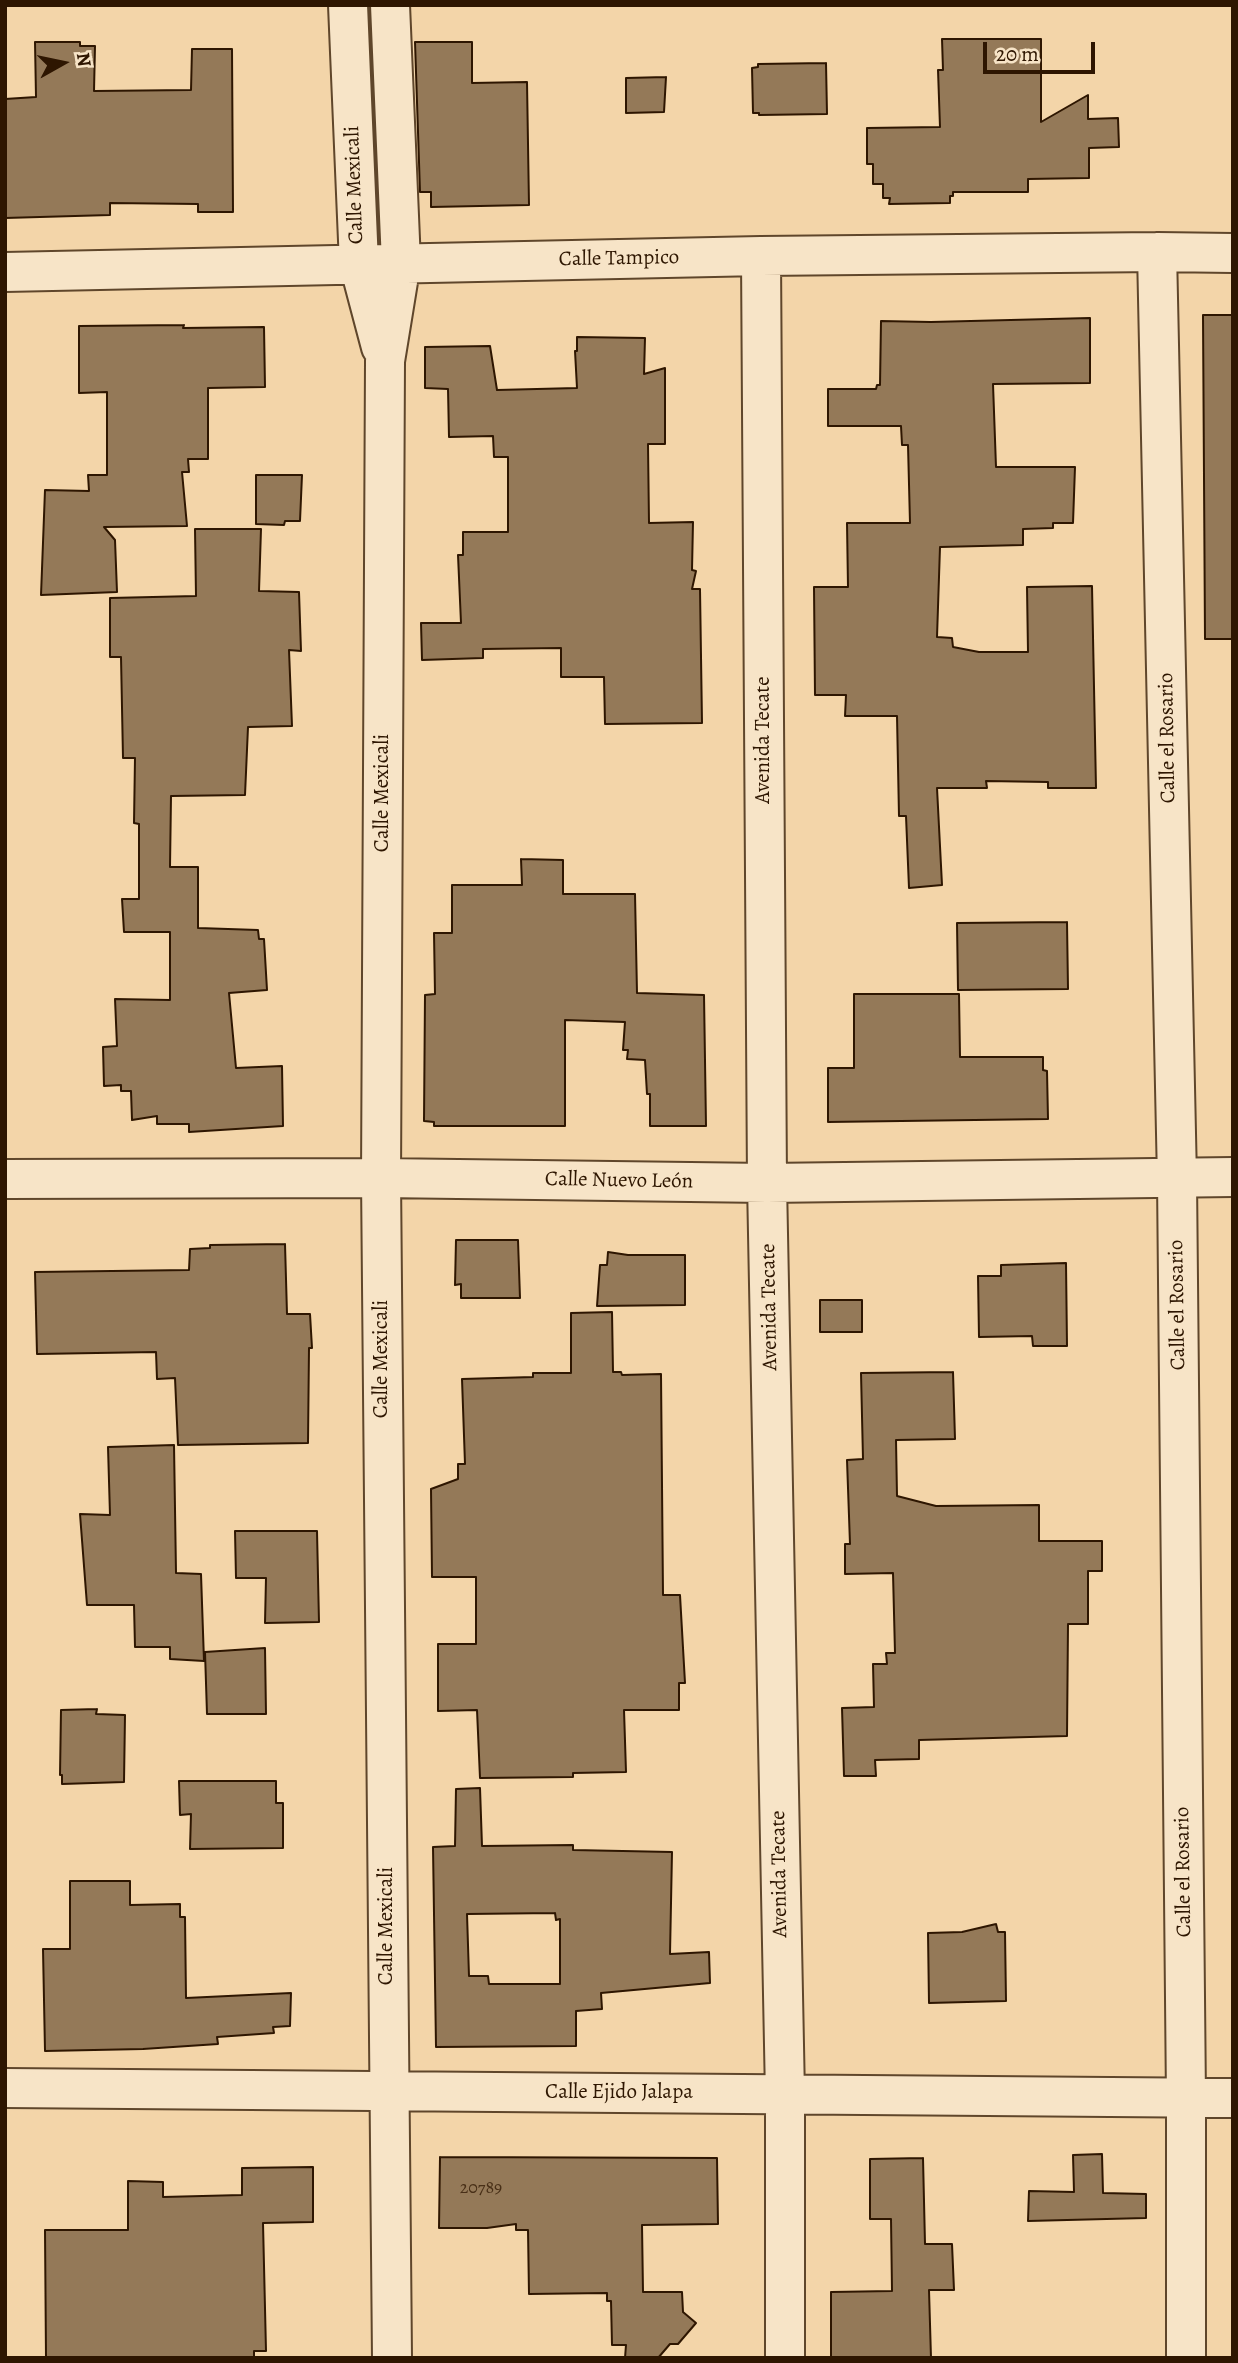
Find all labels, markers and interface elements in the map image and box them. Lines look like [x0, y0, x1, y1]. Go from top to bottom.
north arrow [28, 28, 98, 98]
scale bar [986, 28, 1098, 72]
text: 20 m [996, 40, 1039, 68]
text: N [70, 51, 98, 69]
street label: Calle Mexicali [340, 125, 370, 245]
street label: Calle Tampico [559, 245, 679, 273]
street label: Calle el Rosario [1154, 672, 1182, 804]
street label: Avenida Tecate [751, 676, 777, 804]
street label: Calle Mexicali [370, 734, 396, 852]
street label: Calle Nuevo León [545, 1167, 693, 1195]
street label: Calle el Rosario [1164, 1239, 1192, 1371]
street label: Avenida Tecate [756, 1243, 784, 1371]
street label: Calle Mexicali [369, 1300, 395, 1418]
street label: Calle el Rosario [1170, 1806, 1198, 1938]
street label: Avenida Tecate [766, 1810, 794, 1938]
street label: Calle Mexicali [374, 1867, 400, 1985]
street label: Calle Ejido Jalapa [545, 2080, 693, 2106]
house number: 20789 [460, 2178, 502, 2200]

